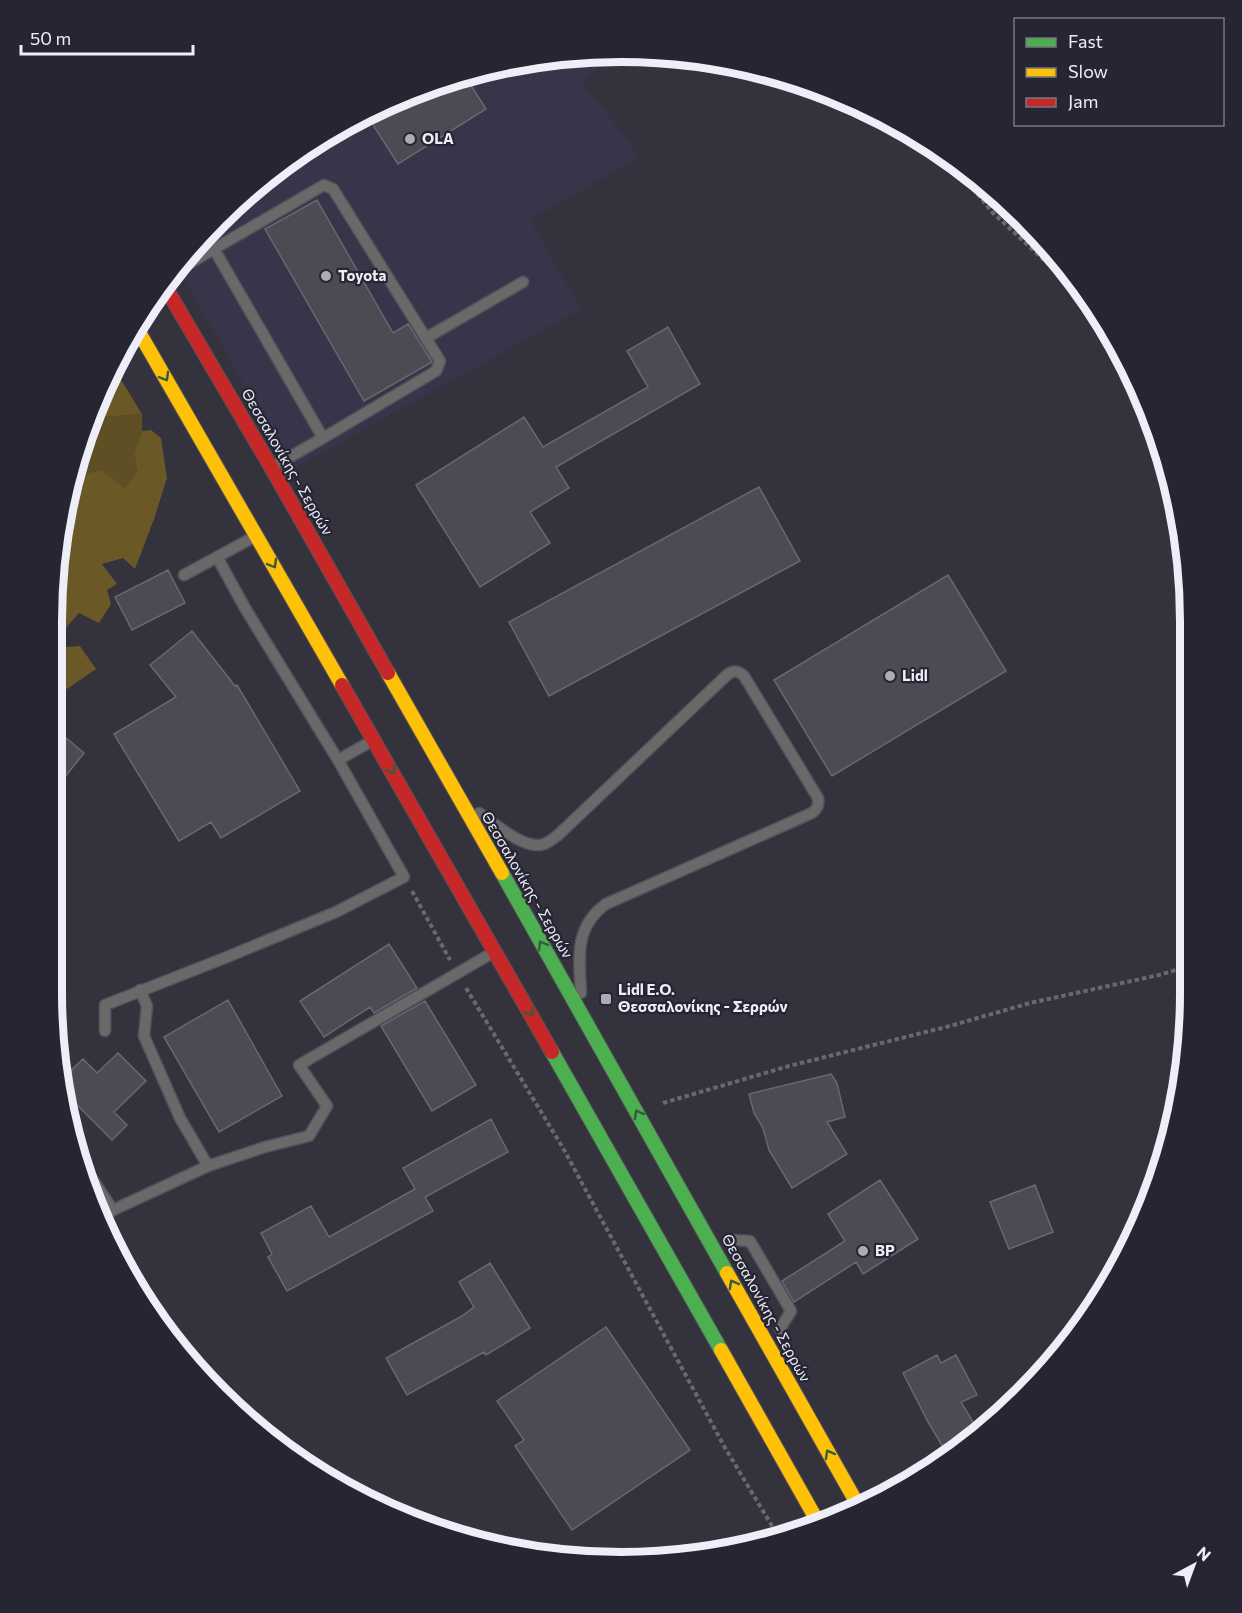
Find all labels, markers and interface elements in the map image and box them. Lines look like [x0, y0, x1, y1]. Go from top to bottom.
scale bar [21, 18, 194, 56]
legend [1014, 18, 1224, 126]
text: 50 m [30, 27, 71, 49]
text: Fast [1068, 30, 1103, 52]
text: Slow [1068, 60, 1108, 82]
text: Jam [1068, 90, 1098, 112]
place label: OLA [422, 129, 454, 147]
marker: OLA [403, 132, 417, 146]
place label: Toyota [338, 266, 386, 284]
marker: Toyota [319, 269, 333, 283]
one-way arrow [158, 371, 169, 382]
street label: Θεσσαλονίκης - Σερρών [239, 385, 337, 538]
one-way arrow [266, 558, 278, 568]
place label: Lidl [902, 666, 928, 684]
marker: Lidl [883, 669, 897, 683]
one-way arrow [384, 764, 396, 774]
street label: Θεσσαλονίκης - Σερρών [479, 808, 577, 961]
one-way arrow [538, 940, 549, 951]
place label: Lidl Ε.Ο. Θεσσαλονίκης - Σερρών [618, 980, 788, 1015]
marker: Lidl Ε.Ο. Θεσσαλονίκης - Σερρών [599, 992, 613, 1006]
one-way arrow [523, 1006, 534, 1016]
one-way arrow [634, 1110, 646, 1120]
street label: Θεσσαλονίκης - Σερρών [719, 1230, 815, 1385]
place label: BP [875, 1241, 895, 1259]
marker: BP [856, 1244, 870, 1258]
one-way arrow [729, 1280, 741, 1291]
one-way arrow [825, 1450, 836, 1460]
north arrow [1164, 1535, 1224, 1595]
text: N [1193, 1542, 1215, 1564]

